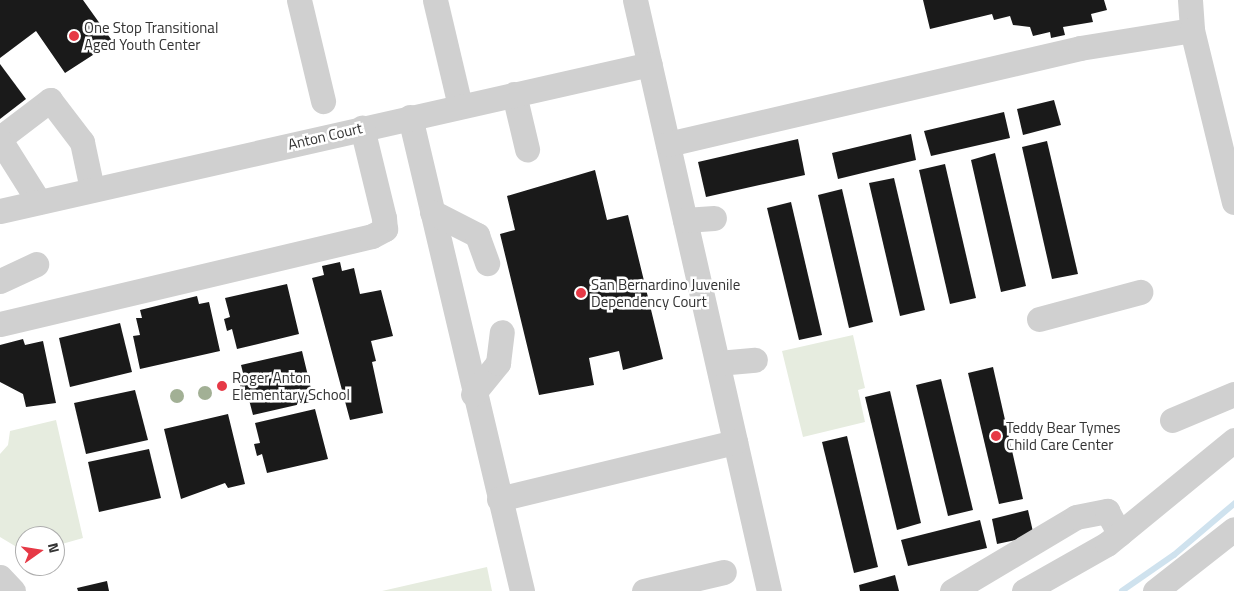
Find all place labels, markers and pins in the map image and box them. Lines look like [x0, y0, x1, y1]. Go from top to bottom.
place label: One Stop Transitional Aged Youth Center [84, 18, 218, 53]
marker: One Stop Transitional Aged Youth Center [68, 30, 80, 42]
place label: San Bernardino Juvenile Dependency Court [591, 275, 740, 310]
marker: San Bernardino Juvenile Dependency Court [575, 287, 587, 299]
place label: Roger Anton Elementary School [232, 368, 350, 403]
marker: Roger Anton Elementary School [216, 380, 228, 392]
place label: Teddy Bear Tymes Child Care Center [1006, 418, 1121, 453]
marker: Teddy Bear Tymes Child Care Center [990, 430, 1002, 442]

